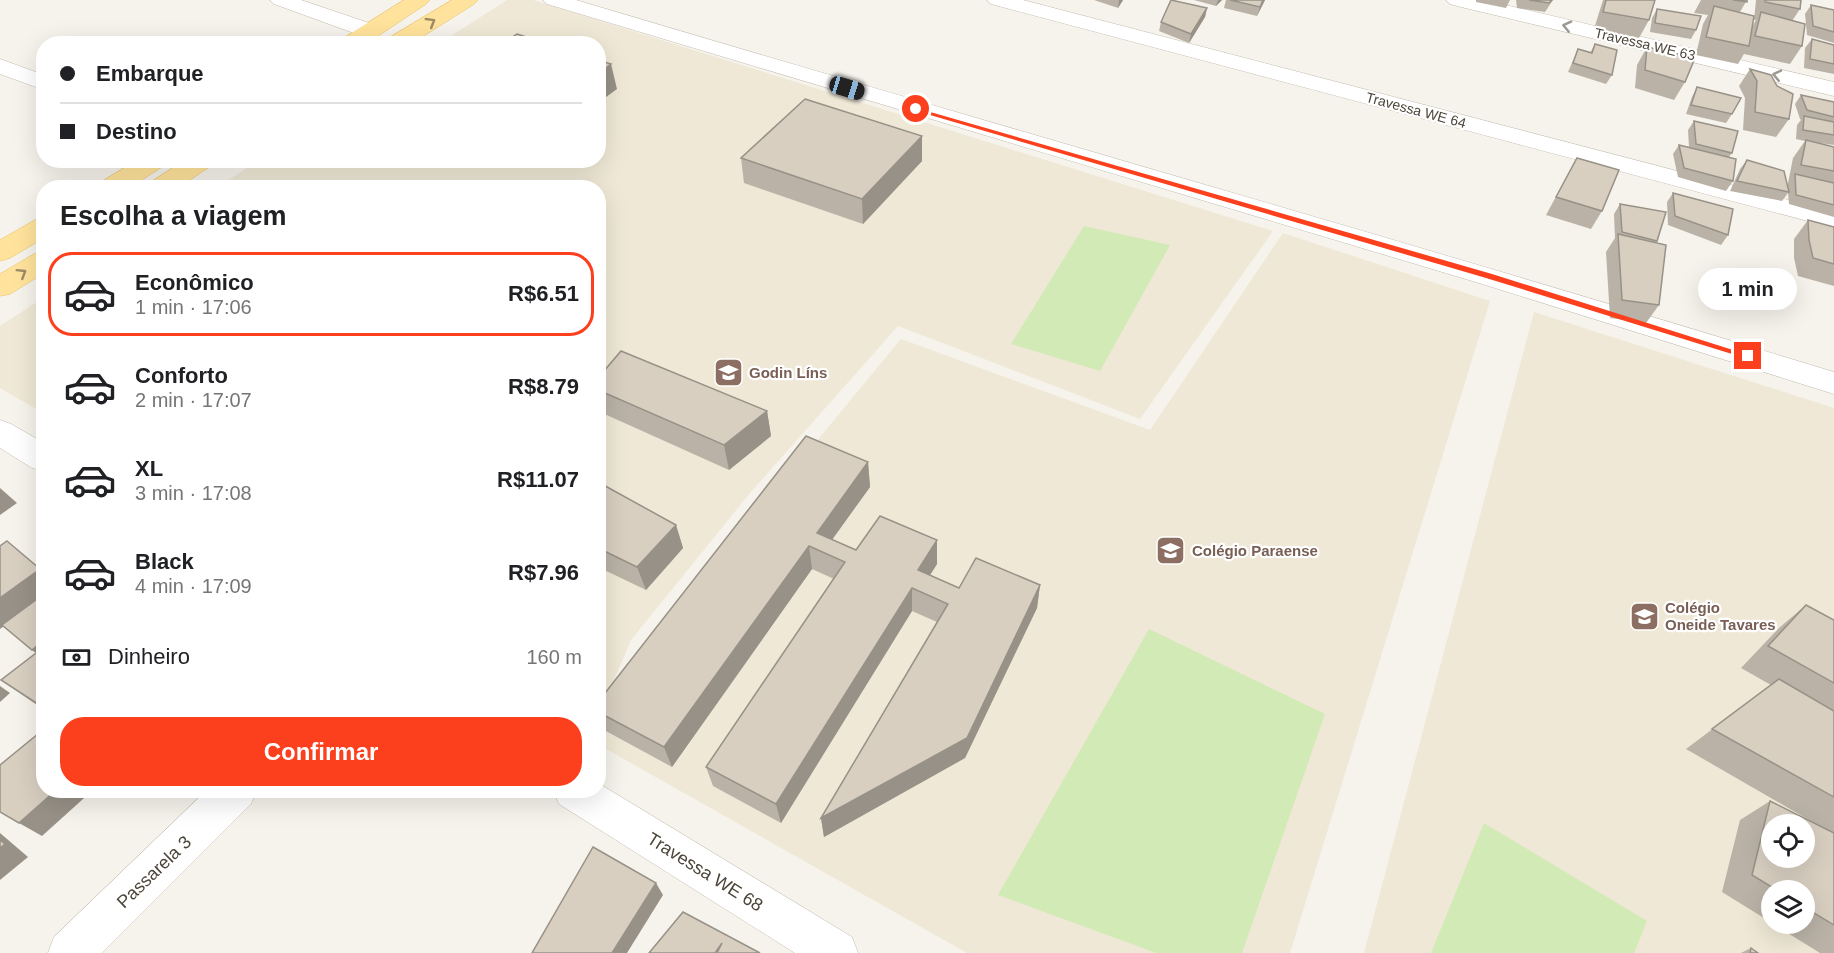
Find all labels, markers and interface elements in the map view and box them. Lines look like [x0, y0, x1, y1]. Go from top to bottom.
one-way arrow [425, 17, 435, 29]
one-way arrow [1562, 20, 1572, 33]
street label: Travessa WE 63 [1593, 25, 1697, 63]
text: Embarque [96, 61, 204, 86]
one-way arrow [1772, 70, 1782, 83]
car [827, 74, 867, 102]
street label: Travessa WE 64 [1364, 89, 1468, 131]
route start [902, 95, 929, 122]
text: Destino [96, 119, 177, 144]
text: Escolha a viagem [60, 201, 287, 231]
icon: car [63, 267, 117, 321]
one-way arrow [16, 269, 26, 281]
callout: 1 min [1698, 269, 1798, 311]
text: Econômico [135, 270, 254, 295]
text: 1 min [1721, 278, 1774, 300]
text: R$6.51 [508, 281, 579, 306]
text: 1 min · 17:06 [135, 296, 252, 318]
route end [1734, 342, 1761, 369]
school or university icon: Godin Líns [712, 356, 744, 388]
icon: car [63, 360, 117, 414]
text: Conforto [135, 363, 228, 388]
place label: Godin Líns [749, 364, 827, 381]
text: R$8.79 [508, 374, 579, 399]
text: 2 min · 17:07 [135, 389, 252, 411]
icon: car [63, 453, 117, 507]
text: XL [135, 456, 163, 481]
text: R$11.07 [497, 467, 579, 492]
text: 3 min · 17:08 [135, 482, 252, 504]
school or university icon: Colégio Paraense [1155, 534, 1187, 566]
place label: Colégio Paraense [1192, 542, 1318, 559]
icon: car [63, 546, 117, 600]
text: Black [135, 549, 194, 574]
text: R$7.96 [508, 560, 579, 585]
text: 4 min · 17:09 [135, 575, 252, 597]
place label: Colégio Oneide Tavares [1665, 599, 1776, 633]
school or university icon: Colégio Oneide Tavares [1628, 600, 1660, 632]
icon: cash [60, 641, 93, 674]
text: Dinheiro [108, 644, 190, 669]
text: 160 m [526, 646, 582, 668]
button: Confirmar [60, 717, 582, 786]
map controls [1761, 814, 1815, 934]
button: locate [1761, 814, 1815, 868]
street label: Travessa WE 68 [644, 828, 766, 916]
street label: Passarela 3 [113, 832, 195, 912]
button: layers [1761, 880, 1815, 934]

